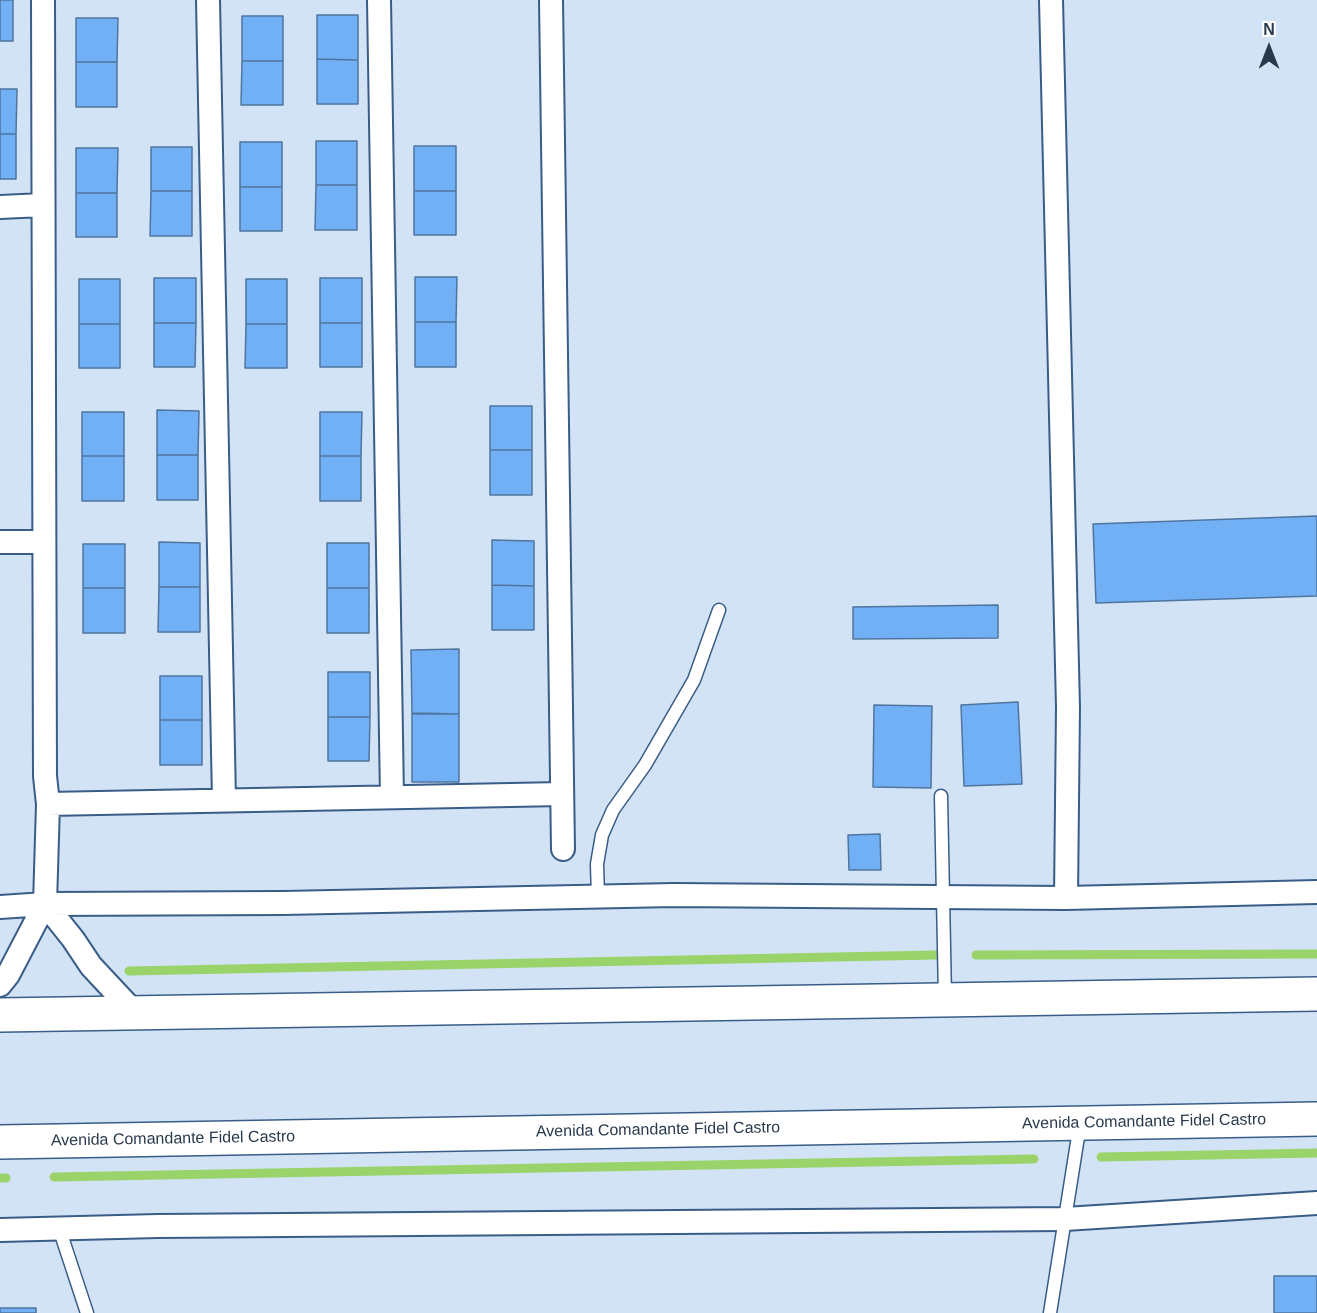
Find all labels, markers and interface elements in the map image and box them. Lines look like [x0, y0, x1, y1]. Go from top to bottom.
north arrow [1239, 18, 1299, 78]
text: N [1263, 21, 1275, 38]
street label: Avenida Comandante Fidel Castro [1022, 1110, 1266, 1134]
street label: Avenida Comandante Fidel Castro [536, 1118, 780, 1142]
street label: Avenida Comandante Fidel Castro [51, 1127, 295, 1151]

